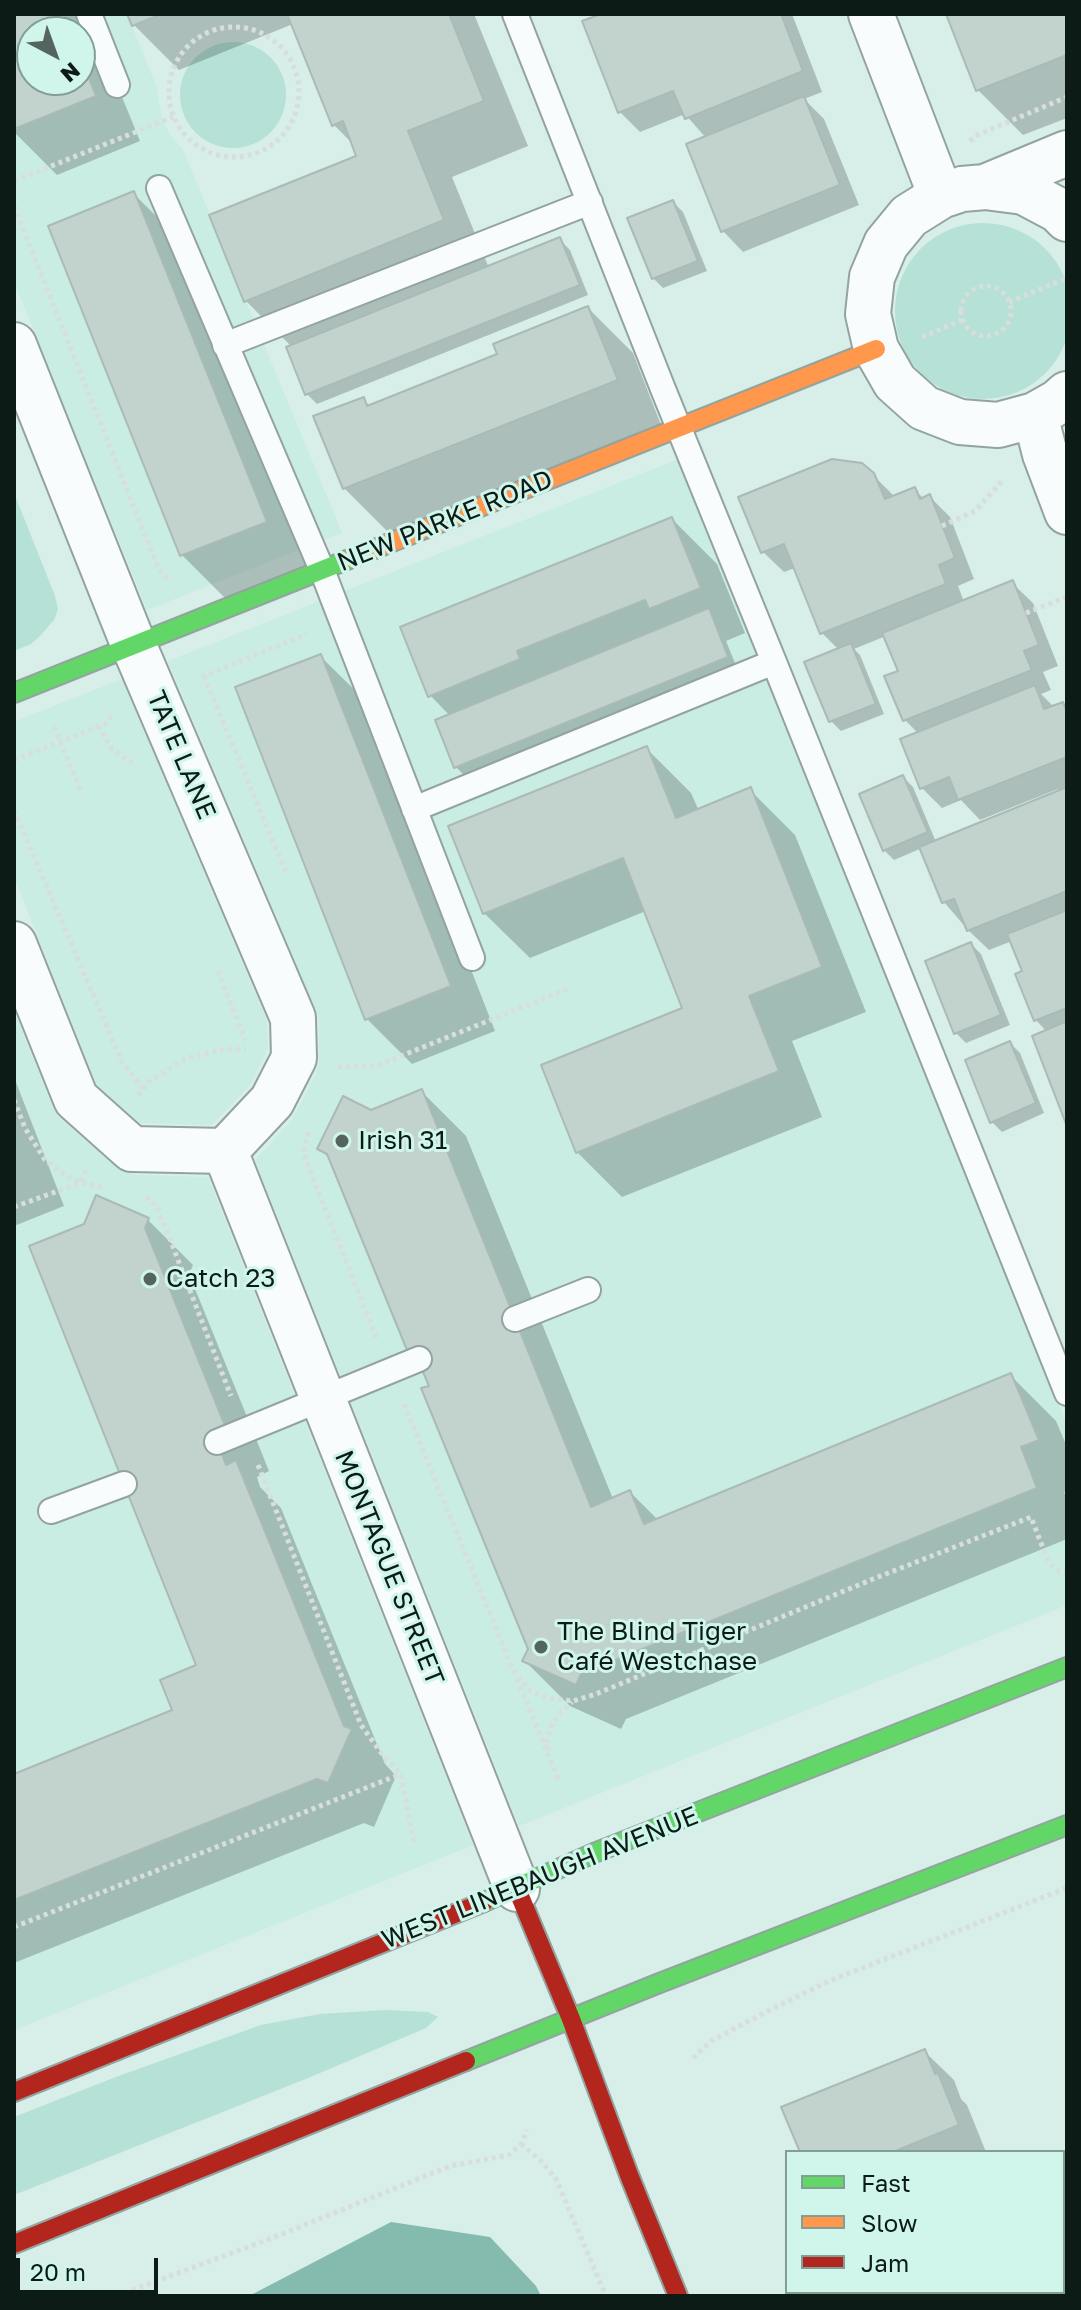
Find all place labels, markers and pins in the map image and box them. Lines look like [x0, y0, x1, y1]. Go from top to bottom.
place label: Irish 31 [358, 1125, 447, 1157]
marker: Irish 31 [333, 1132, 351, 1150]
place label: Catch 23 [166, 1263, 275, 1295]
marker: Catch 23 [141, 1270, 159, 1288]
place label: The Blind Tiger Café Westchase [557, 1616, 757, 1678]
marker: The Blind Tiger Café Westchase [532, 1638, 550, 1656]

